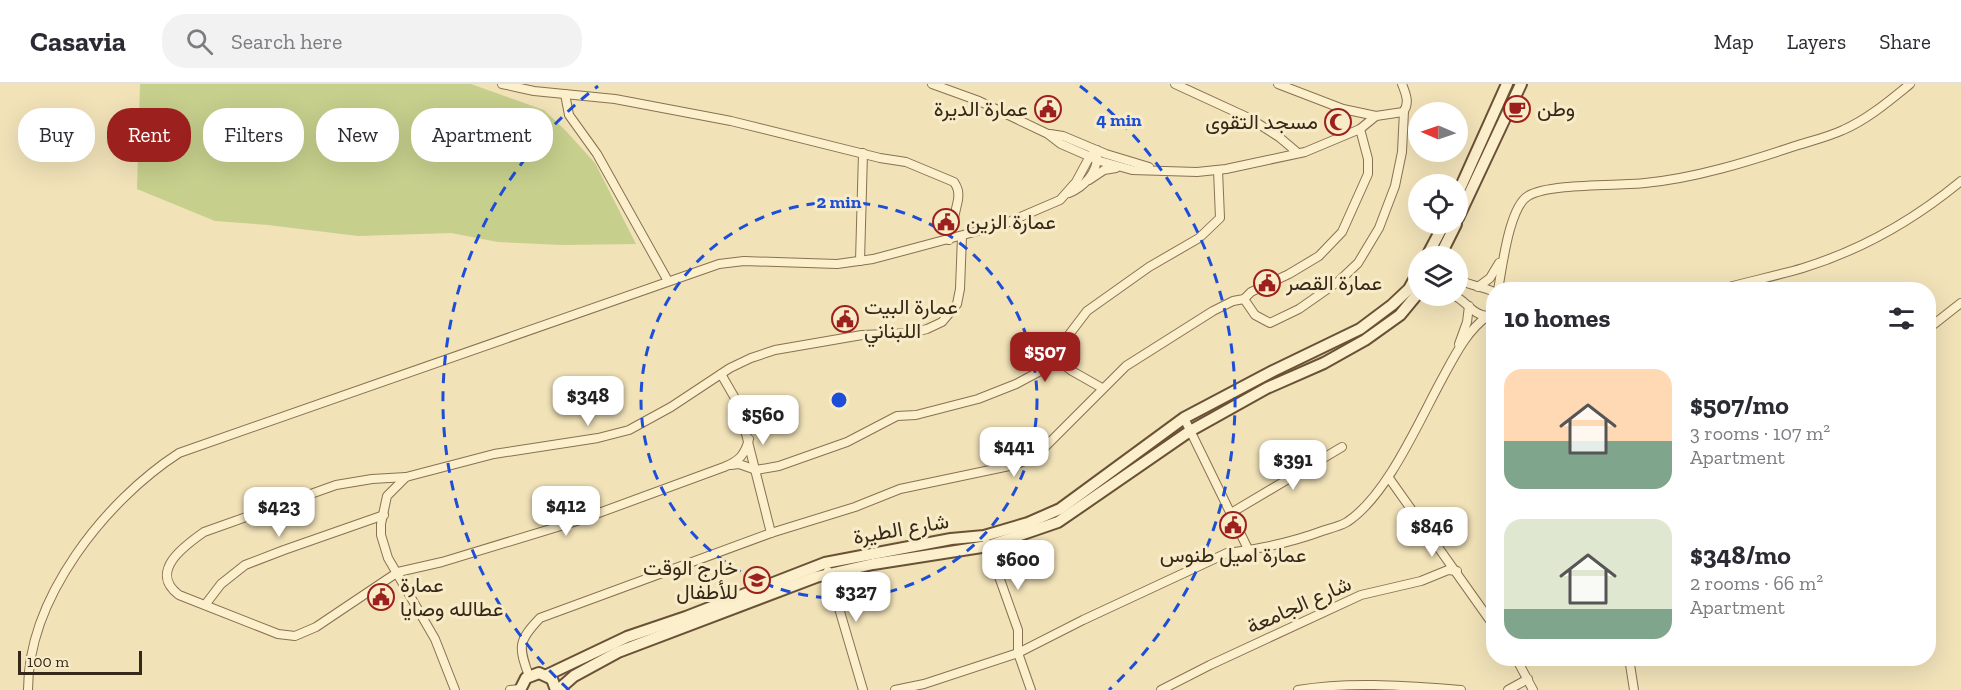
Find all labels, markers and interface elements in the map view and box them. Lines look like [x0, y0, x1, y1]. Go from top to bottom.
search box [162, 14, 582, 68]
text: Casavia [30, 25, 126, 58]
icon: search [183, 25, 216, 58]
text: Search here [231, 28, 342, 55]
text: Map [1714, 29, 1754, 54]
text: Layers [1787, 29, 1846, 54]
text: Share [1879, 29, 1931, 54]
public building icon: عمارة الديرة [1033, 94, 1063, 124]
cafe icon: وطن [1502, 94, 1532, 124]
place label: عمارة الديرة [934, 96, 1028, 122]
place label: وطن [1537, 96, 1575, 122]
north arrow [1408, 102, 1468, 162]
map controls [1408, 102, 1468, 306]
mosque icon: مسجد التقوى [1323, 107, 1353, 137]
chip: Buy [18, 108, 95, 162]
chip: Rent [107, 108, 191, 162]
chip: Filters [203, 108, 304, 162]
chip: New [316, 108, 399, 162]
chip: Apartment [411, 108, 553, 162]
text: 4 min [1096, 109, 1142, 131]
place label: مسجد التقوى [1205, 109, 1318, 135]
button: locate [1408, 174, 1468, 234]
text: 2 min [817, 191, 862, 213]
public building icon: عمارة الزين [931, 207, 961, 237]
place label: عمارة الزين [966, 209, 1056, 235]
button: layers [1408, 246, 1468, 306]
public building icon: عمارة القصر [1252, 268, 1282, 298]
place label: عمارة القصر [1285, 270, 1382, 296]
place label: عمارة البيت اللبناني [864, 294, 958, 348]
text: 10 homes [1504, 302, 1610, 334]
icon: filters [1885, 302, 1918, 335]
public building icon: عمارة البيت اللبناني [830, 304, 860, 334]
pin: $507 [1009, 332, 1081, 383]
text: $507 [1024, 339, 1066, 363]
pin: $348 [552, 376, 624, 427]
text: $348 [567, 383, 609, 407]
text: $507/mo [1690, 389, 1789, 421]
centre of rings [829, 390, 849, 410]
icon: home [1552, 393, 1624, 465]
pin: $560 [727, 395, 799, 446]
text: $560 [742, 402, 784, 426]
text: 3 rooms · 107 m² [1690, 421, 1830, 445]
pin: $441 [978, 427, 1050, 478]
text: $441 [994, 434, 1034, 458]
pin: $391 [1257, 440, 1329, 491]
text: Apartment [1690, 445, 1785, 469]
text: $391 [1273, 447, 1313, 471]
pin: $412 [530, 486, 602, 537]
pin: $423 [243, 487, 315, 538]
text: $412 [546, 493, 586, 517]
text: $423 [258, 494, 300, 518]
pin: $846 [1396, 507, 1468, 558]
street label: شارع الطيرة [851, 508, 951, 551]
public building icon: عمارة اميل طنوس [1218, 510, 1248, 540]
text: $846 [1411, 514, 1453, 538]
text: $348/mo [1690, 539, 1791, 571]
pin: $600 [982, 540, 1054, 591]
place label: عمارة اميل طنوس [1160, 542, 1306, 568]
icon: home [1552, 543, 1624, 615]
text: $600 [996, 547, 1040, 571]
place label: خارج الوقت للأطفال [643, 555, 738, 604]
school or university icon: خارج الوقت للأطفال [742, 565, 772, 595]
street label: شارع الجامعة [1243, 570, 1356, 641]
text: 2 rooms · 66 m² [1690, 571, 1823, 595]
place label: عمارة عطالله وصايا [400, 572, 503, 622]
pin: $327 [820, 572, 892, 623]
text: $327 [835, 579, 877, 603]
public building icon: عمارة عطالله وصايا [366, 582, 396, 612]
text: Apartment [1690, 595, 1785, 619]
scale bar [18, 648, 142, 676]
text: 100 m [27, 652, 69, 671]

